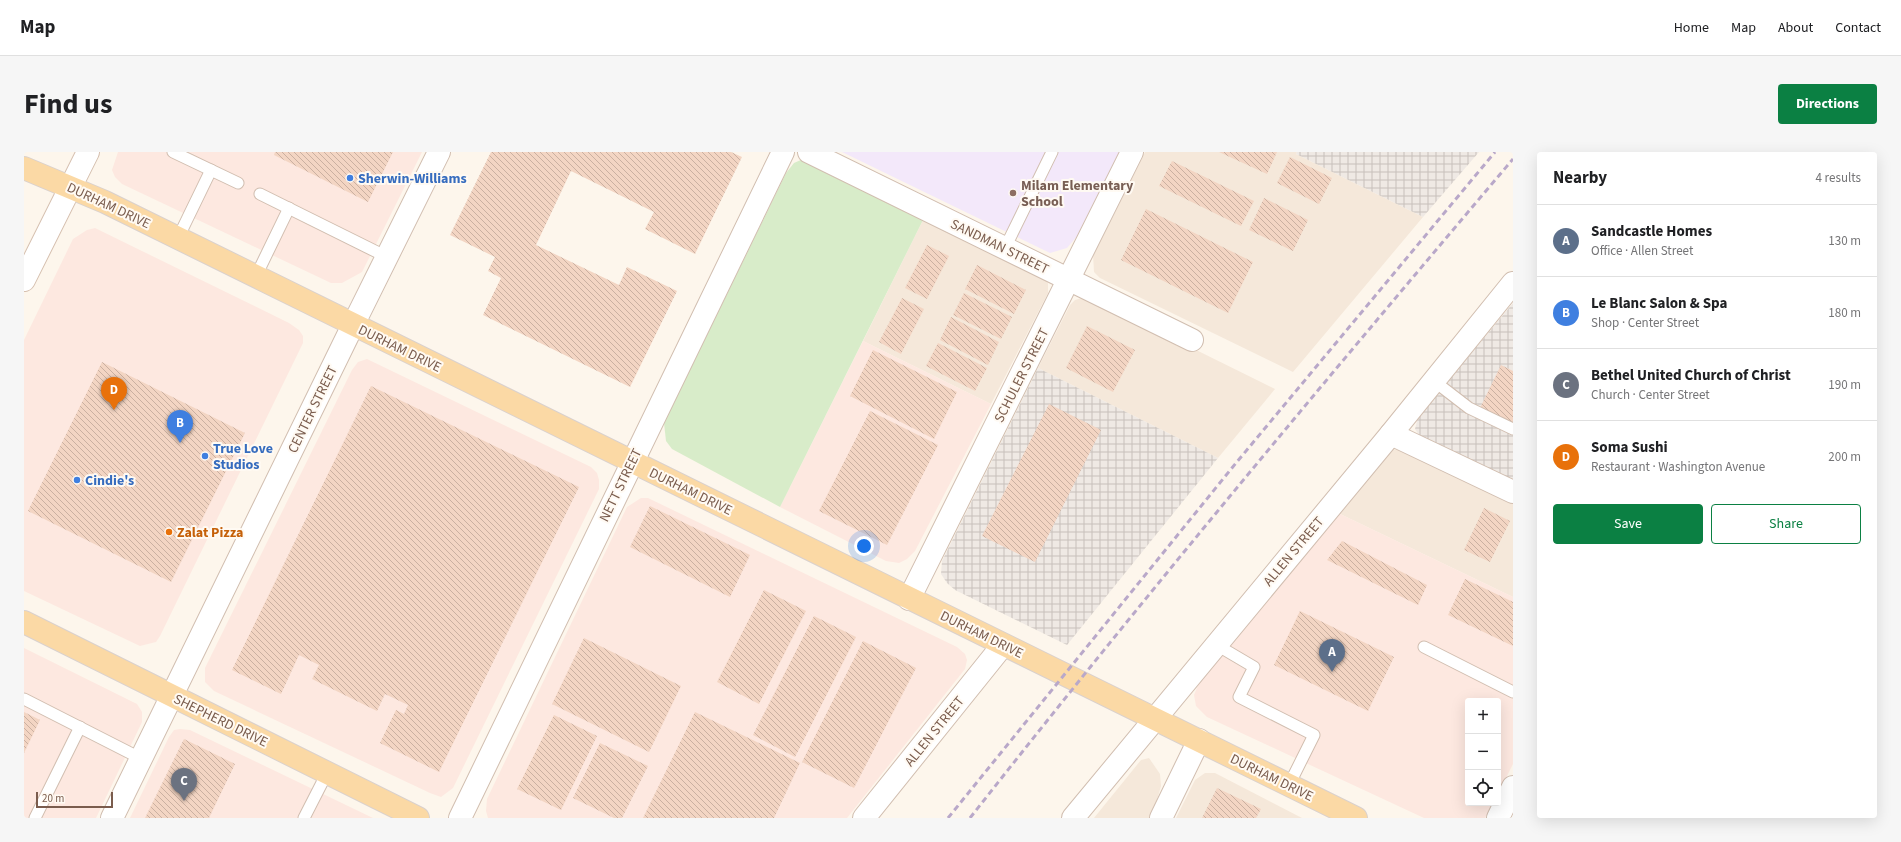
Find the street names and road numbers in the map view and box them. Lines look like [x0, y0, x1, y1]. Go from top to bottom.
street label: DURHAM DRIVE [63, 178, 154, 234]
street label: SANDMAN STREET [947, 214, 1053, 280]
street label: DURHAM DRIVE [355, 320, 444, 378]
street label: SCHULER STREET [989, 324, 1055, 426]
street label: CENTER STREET [283, 362, 343, 457]
street label: NETT STREET [595, 445, 647, 525]
street label: DURHAM DRIVE [646, 463, 735, 521]
street label: ALLEN STREET [1259, 512, 1329, 591]
street label: DURHAM DRIVE [937, 606, 1026, 664]
street label: SHEPHERD DRIVE [170, 689, 271, 752]
street label: ALLEN STREET [900, 692, 970, 771]
street label: DURHAM DRIVE [1227, 749, 1316, 807]

